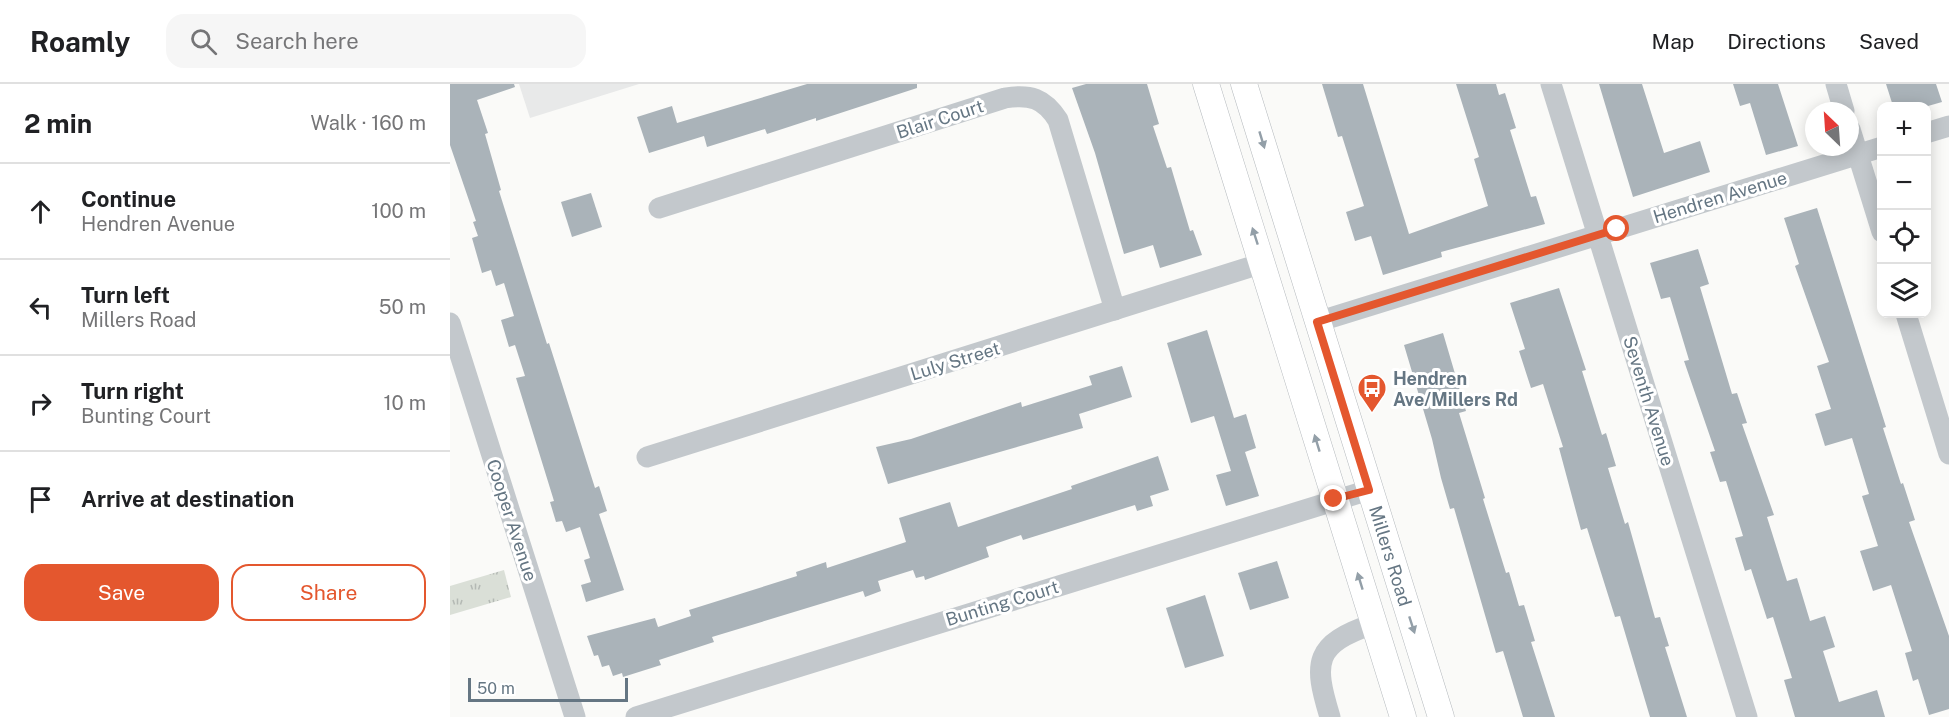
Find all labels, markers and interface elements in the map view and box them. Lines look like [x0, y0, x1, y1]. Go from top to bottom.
search box [166, 14, 586, 68]
text: Roamly [30, 25, 130, 58]
icon: search [187, 25, 220, 58]
text: Search here [235, 28, 359, 54]
text: Map [1652, 29, 1694, 54]
text: Directions [1727, 29, 1826, 54]
text: Saved [1859, 29, 1919, 54]
street label: Blair Court [894, 95, 986, 143]
north arrow [1805, 102, 1859, 156]
map controls [1877, 102, 1931, 318]
button: + [1877, 102, 1931, 156]
text: 2 min [24, 108, 92, 139]
text: Walk · 160 m [311, 111, 426, 135]
one-way arrow [1258, 131, 1267, 149]
button: − [1877, 156, 1931, 210]
street label: Hendren Avenue [1651, 167, 1789, 227]
text: Continue [81, 186, 176, 212]
icon: ahead [24, 195, 57, 228]
text: 100 m [371, 199, 426, 223]
button: locate [1877, 210, 1931, 264]
text: Hendren Avenue [81, 212, 235, 236]
route start [1603, 215, 1629, 241]
one-way arrow [1249, 227, 1259, 245]
button: layers [1877, 264, 1931, 318]
text: Turn left [81, 282, 170, 308]
icon: left [24, 291, 57, 324]
text: 50 m [379, 295, 426, 319]
text: Millers Road [81, 308, 196, 332]
street label: Seventh Avenue [1619, 333, 1679, 469]
street label: Luly Street [908, 337, 1002, 385]
place label: Hendren Ave/Millers Rd [1393, 368, 1518, 410]
bus stop icon: Hendren Ave/Millers Rd [1356, 372, 1388, 414]
text: Turn right [81, 378, 184, 404]
icon: right [24, 387, 57, 420]
text: 10 m [383, 391, 426, 415]
text: Bunting Court [81, 404, 211, 428]
one-way arrow [1312, 434, 1321, 452]
street label: Cooper Avenue [482, 456, 542, 584]
icon: arrive [24, 483, 57, 516]
route end [1320, 485, 1346, 511]
text: Arrive at destination [81, 486, 294, 512]
street label: Millers Road [1365, 503, 1416, 608]
button: Save [24, 564, 219, 621]
button: Share [231, 564, 426, 621]
one-way arrow [1355, 572, 1364, 590]
street label: Bunting Court [943, 576, 1061, 630]
one-way arrow [1408, 616, 1417, 634]
scale bar [468, 675, 628, 702]
text: 50 m [477, 679, 515, 698]

